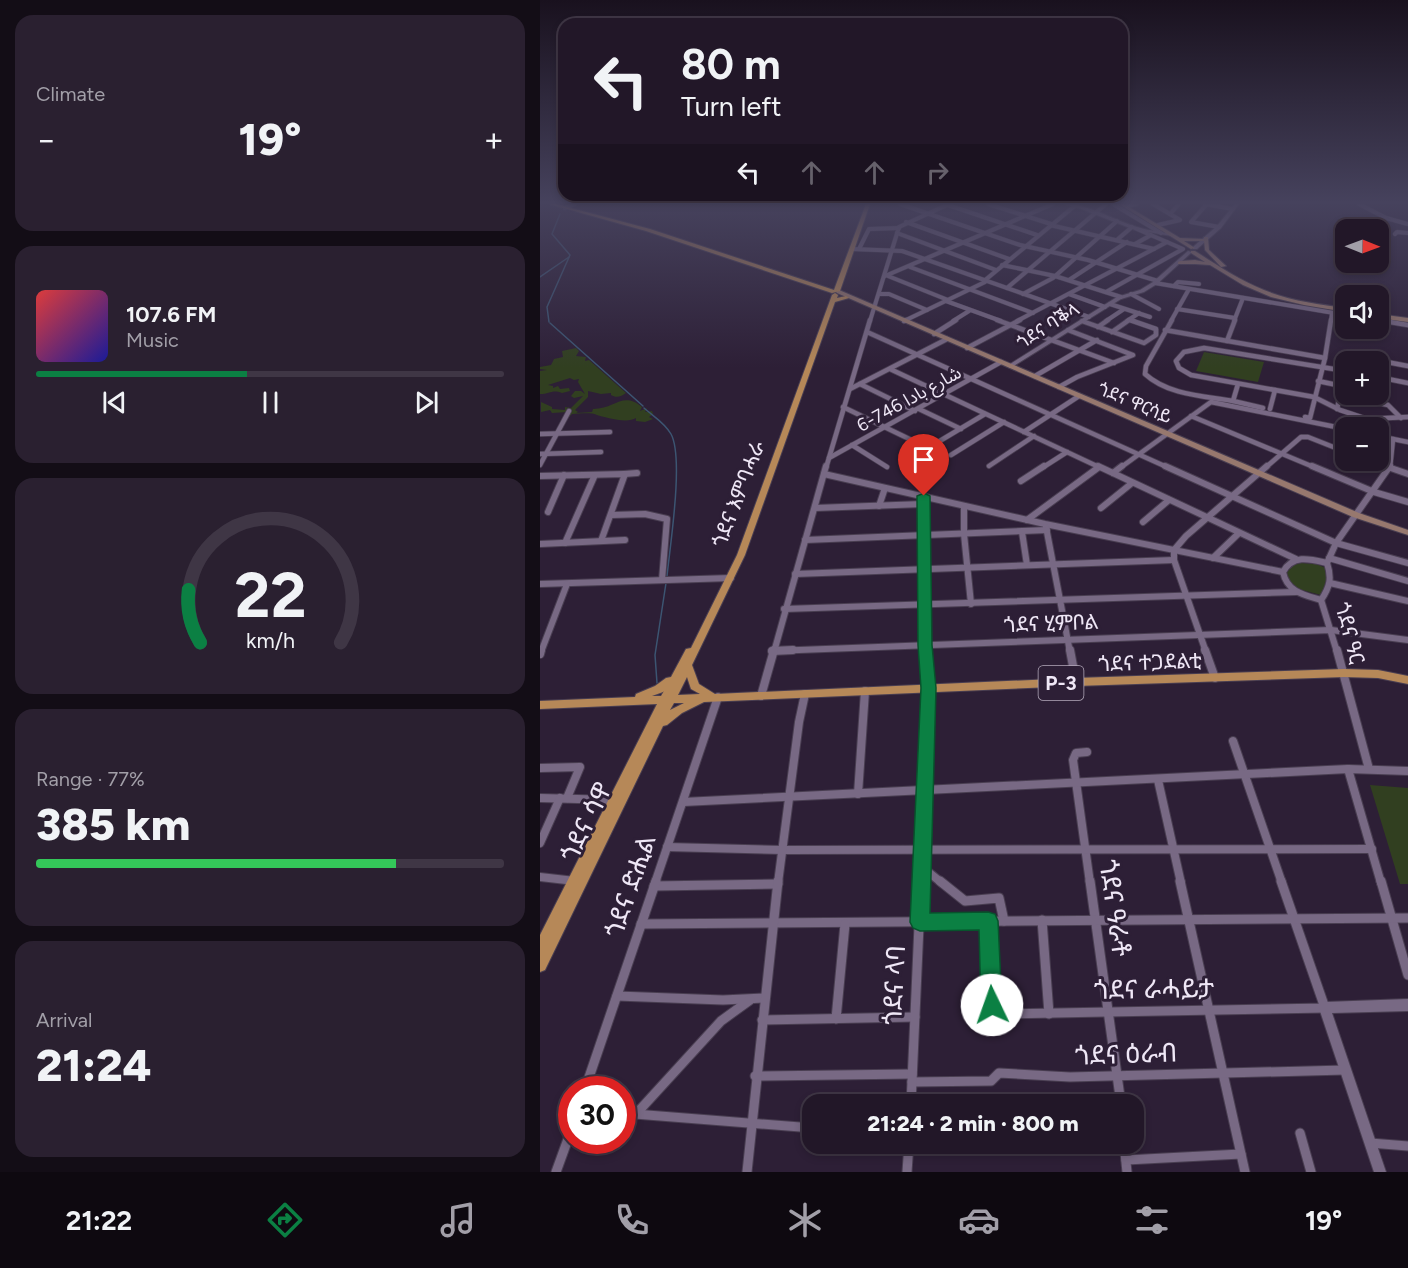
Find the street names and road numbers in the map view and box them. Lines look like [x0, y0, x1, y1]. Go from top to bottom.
street label: ጎደና ባቕላ [1013, 298, 1083, 354]
street label: شارع بادا 746-6 [853, 361, 966, 439]
street label: ጎደና ዋርሳይ [1095, 378, 1175, 428]
street label: ጎደና እምባሓራ [706, 437, 770, 551]
street label: ጎደና ዓር [1330, 600, 1370, 667]
street label: ጎደና ሂምቦል [1003, 609, 1099, 637]
street label: ጎደና ተጋደልቲ [1098, 648, 1202, 676]
road number: P-3 [1038, 666, 1084, 700]
street label: ጎደና ሳዋ [553, 777, 619, 867]
street label: ጎደና ድሒል [598, 830, 662, 942]
street label: ጎደና ዓራቶ [1092, 857, 1138, 959]
street label: ጎደና ላባ [876, 944, 912, 1026]
street label: ጎደና ራሓይታ [1093, 972, 1215, 1006]
street label: ጎደና ዕራብ [1074, 1036, 1178, 1072]

